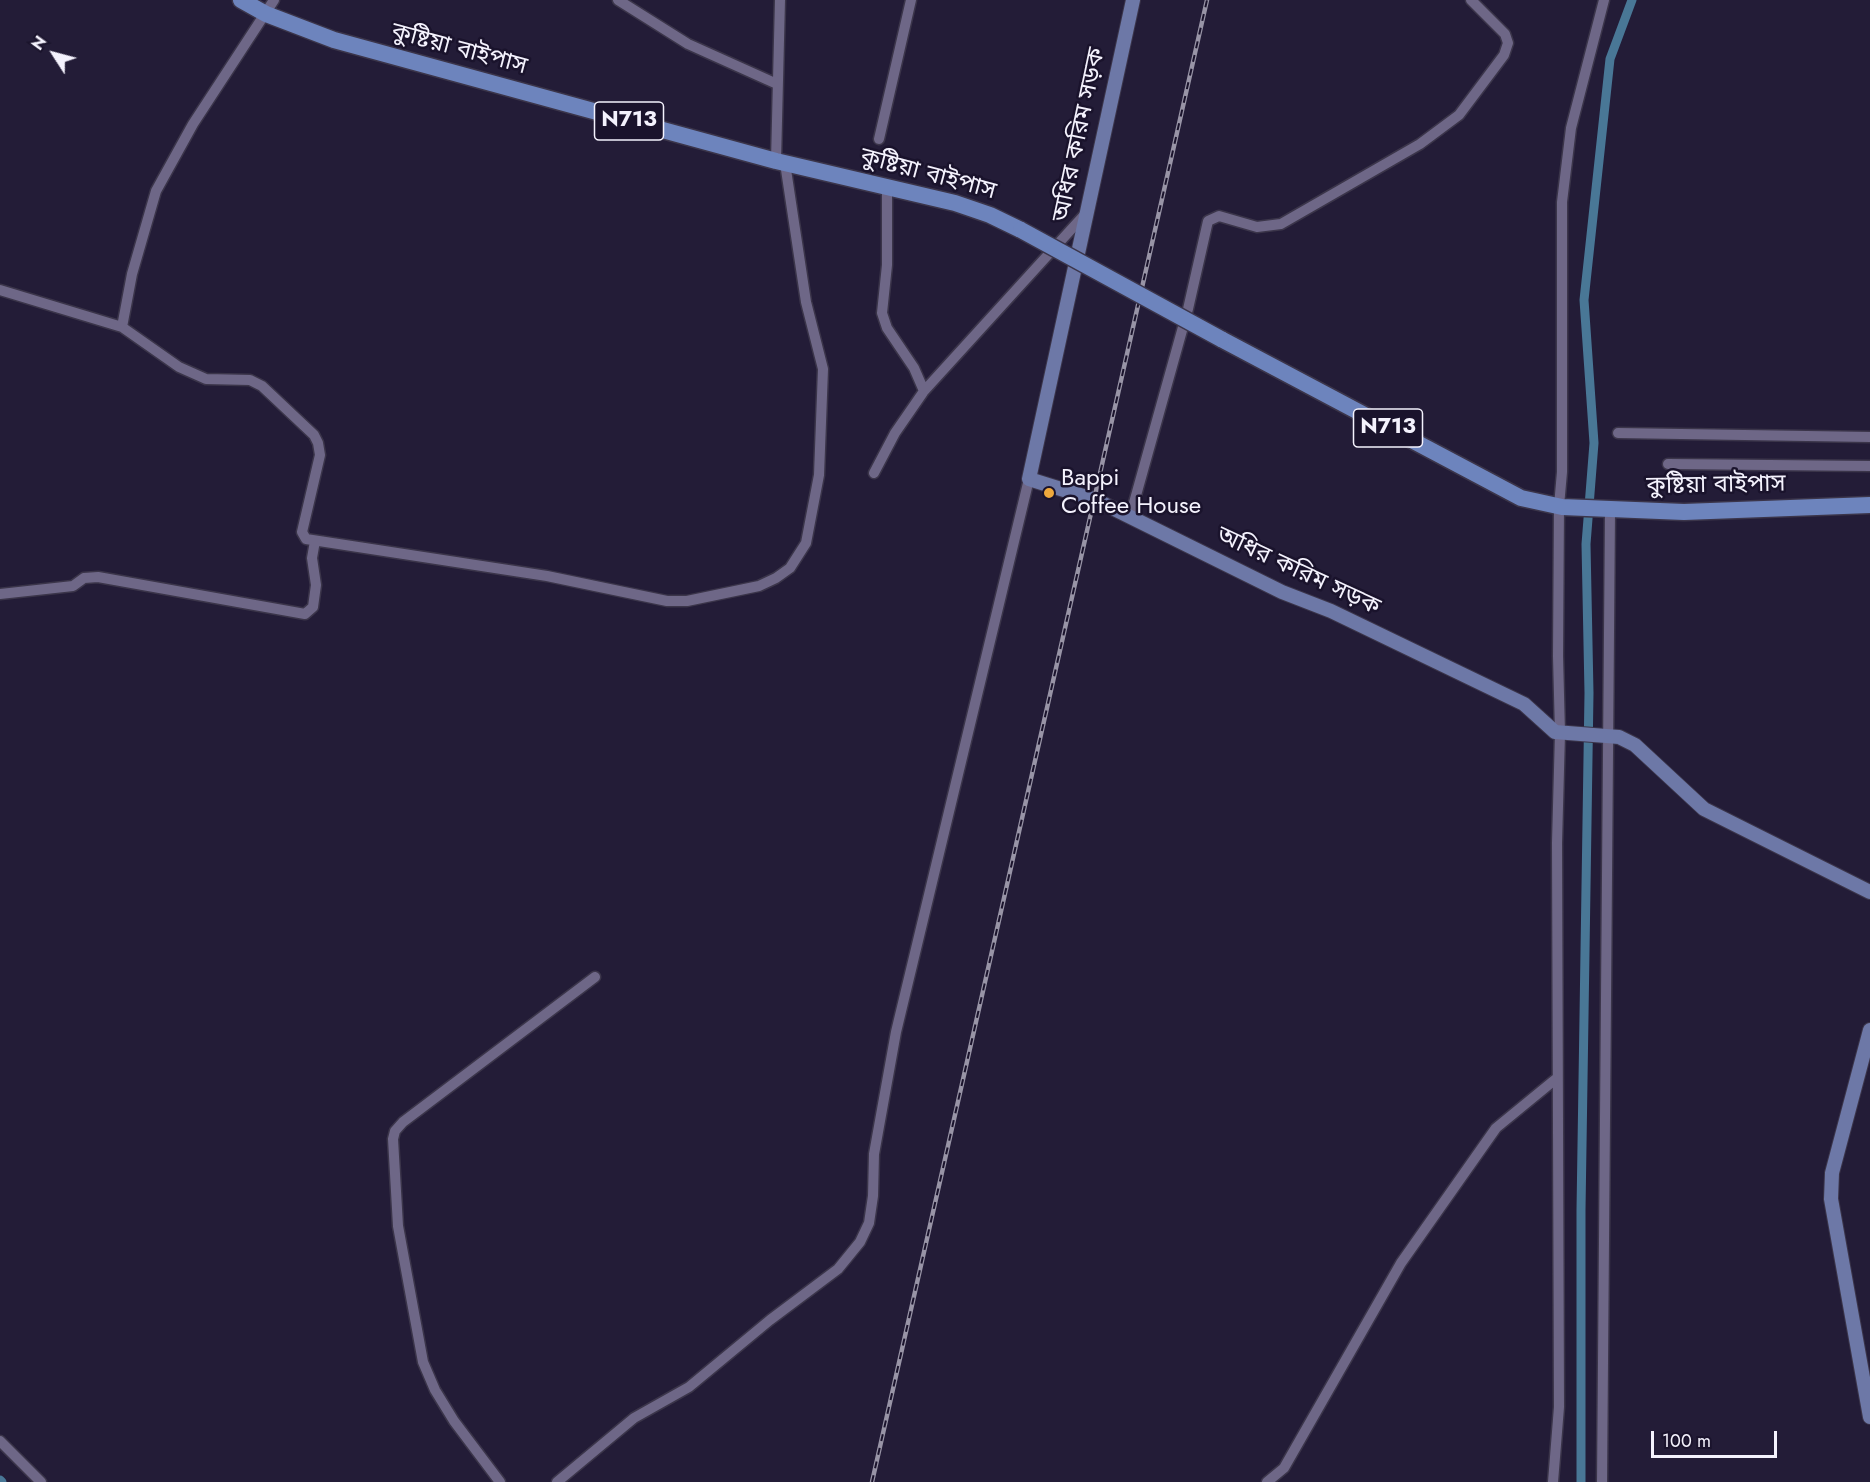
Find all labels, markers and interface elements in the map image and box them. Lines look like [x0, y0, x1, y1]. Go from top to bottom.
street label: কুষ্টিয়া বাইপাস [388, 18, 530, 82]
north arrow [24, 24, 84, 84]
text: N [26, 31, 52, 55]
street label: অধির করিম সড়ক [1048, 45, 1112, 225]
road number: N713 [594, 102, 664, 140]
street label: কুষ্টিয়া বাইপাস [857, 143, 999, 207]
road number: N713 [1354, 409, 1422, 447]
place label: Bappi Coffee House [1061, 465, 1201, 521]
street label: কুষ্টিয়া বাইপাস [1646, 470, 1786, 502]
marker: Bappi Coffee House [1042, 486, 1056, 500]
street label: অধির করিম সড়ক [1212, 522, 1384, 622]
scale bar [1654, 1419, 1780, 1457]
text: 100 m [1662, 1428, 1711, 1454]

